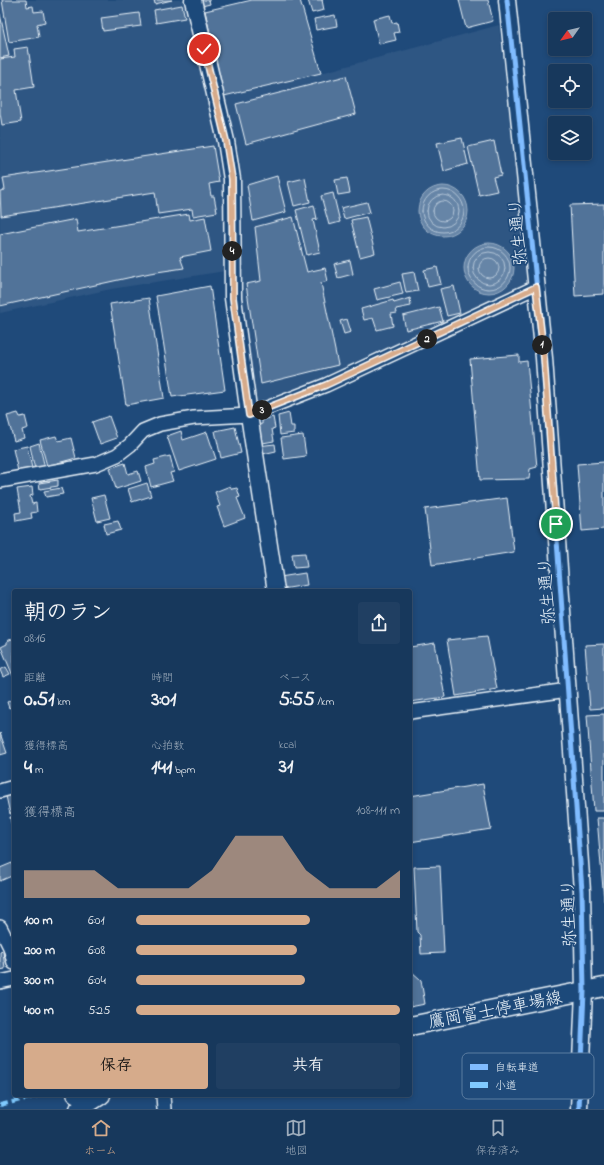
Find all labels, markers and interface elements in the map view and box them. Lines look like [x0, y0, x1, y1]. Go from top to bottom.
north arrow [548, 12, 592, 56]
map controls [548, 12, 592, 160]
pin [187, 32, 221, 66]
icon: check [193, 38, 215, 60]
button: locate [548, 64, 592, 108]
button: layers [548, 116, 592, 160]
street label: 弥生通り [503, 197, 534, 267]
pin: 4 [222, 241, 242, 261]
text: 4 [230, 243, 234, 259]
pin: 2 [417, 329, 437, 349]
text: 2 [424, 331, 430, 347]
pin: 1 [532, 335, 552, 355]
text: 1 [540, 337, 544, 353]
pin: 3 [252, 400, 272, 420]
text: 3 [260, 402, 264, 418]
pin [539, 507, 573, 541]
icon: arrive [545, 513, 567, 535]
street label: 弥生通り [533, 556, 562, 626]
text: 朝のラン [24, 598, 112, 630]
button: share [358, 602, 400, 644]
text: 08:16 [24, 629, 45, 648]
text: 距離 [24, 670, 46, 686]
text: 時間 [151, 670, 173, 686]
text: ペース [279, 670, 311, 686]
text: 0.51 [24, 686, 55, 715]
text: 3:01 [151, 686, 176, 715]
text: 5:55 [279, 686, 315, 715]
text: km [55, 694, 71, 710]
text: /km [315, 694, 334, 710]
text: kcal [279, 737, 296, 753]
text: 獲得標高 [24, 738, 68, 754]
text: 心拍数 [151, 738, 184, 754]
text: 31 [279, 753, 293, 782]
text: 4 [24, 754, 32, 783]
text: 141 [151, 754, 172, 783]
text: m [32, 762, 44, 778]
text: bpm [172, 762, 195, 778]
text: 108–111 m [356, 801, 400, 820]
text: 獲得標高 [24, 803, 76, 822]
street label: 弥生通り [556, 879, 583, 947]
text: 100 m [24, 911, 53, 930]
text: 6:01 [88, 911, 105, 930]
text: 200 m [24, 941, 55, 960]
text: 6:08 [88, 941, 105, 960]
text: 300 m [24, 971, 54, 990]
text: 6:04 [88, 971, 106, 990]
street label: 鷹岡富士停車場線 [426, 985, 564, 1036]
text: 400 m [24, 1001, 54, 1020]
text: 5:25 [88, 1001, 110, 1020]
button: 保存 [24, 1043, 208, 1089]
button: 共有 [216, 1043, 400, 1089]
legend [462, 1053, 594, 1099]
text: 自転車道 [495, 1060, 539, 1076]
text: 小道 [495, 1078, 517, 1094]
tab: ホーム [84, 1117, 117, 1159]
tab: 地図 [285, 1117, 307, 1159]
tab: 保存済み [476, 1117, 520, 1159]

